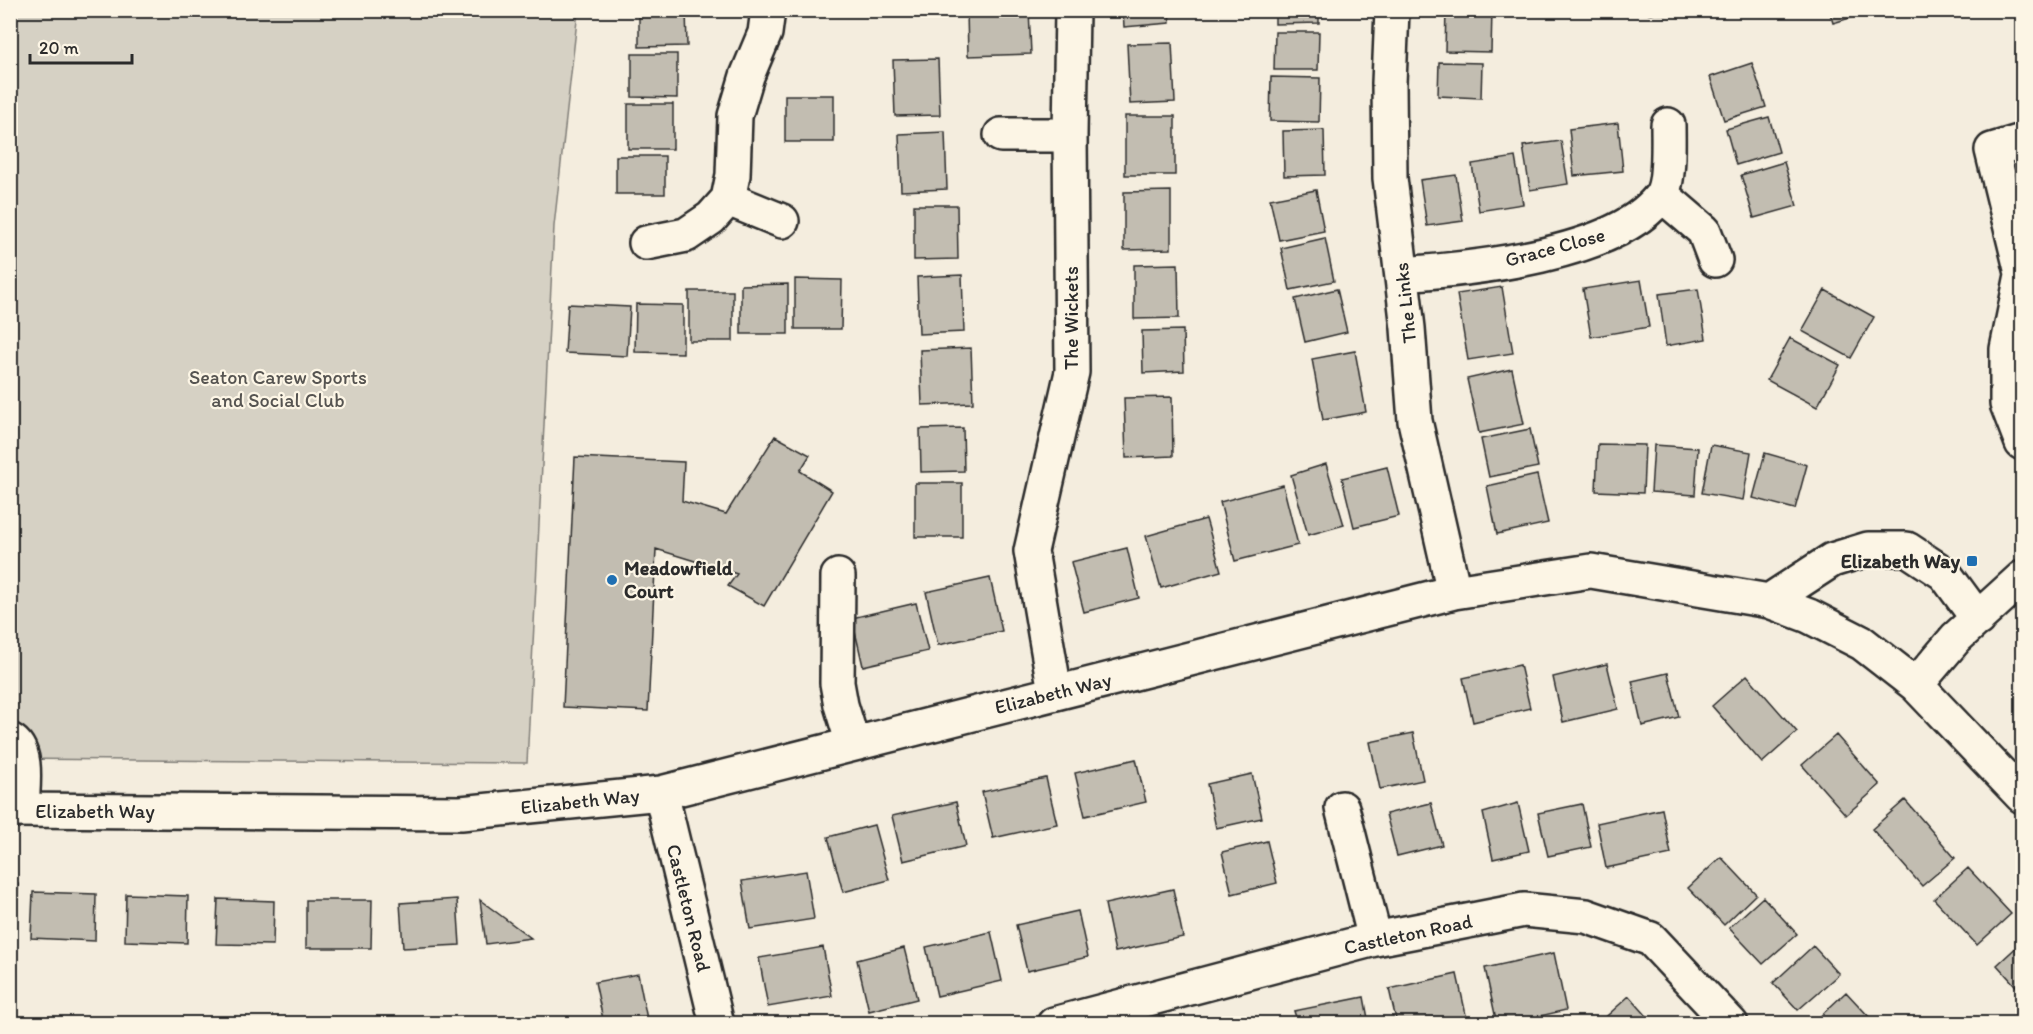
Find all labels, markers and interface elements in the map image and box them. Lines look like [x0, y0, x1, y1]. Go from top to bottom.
scale bar [30, 27, 132, 65]
text: 20 m [39, 37, 79, 59]
street label: Grace Close [1502, 222, 1608, 272]
street label: The Links [1389, 261, 1421, 345]
street label: The Wickets [1059, 266, 1083, 370]
park label: Seaton Carew Sports and Social Club [189, 365, 367, 412]
place label: Elizabeth Way [1841, 549, 1961, 574]
marker: Elizabeth Way [1965, 554, 1979, 568]
place label: Meadowfield Court [624, 556, 734, 603]
marker: Meadowfield Court [605, 573, 619, 587]
street label: Elizabeth Way [992, 667, 1114, 719]
street label: Elizabeth Way [519, 783, 641, 819]
street label: Elizabeth Way [35, 799, 155, 823]
street label: Castleton Road [662, 842, 716, 974]
street label: Castleton Road [1342, 909, 1474, 959]

